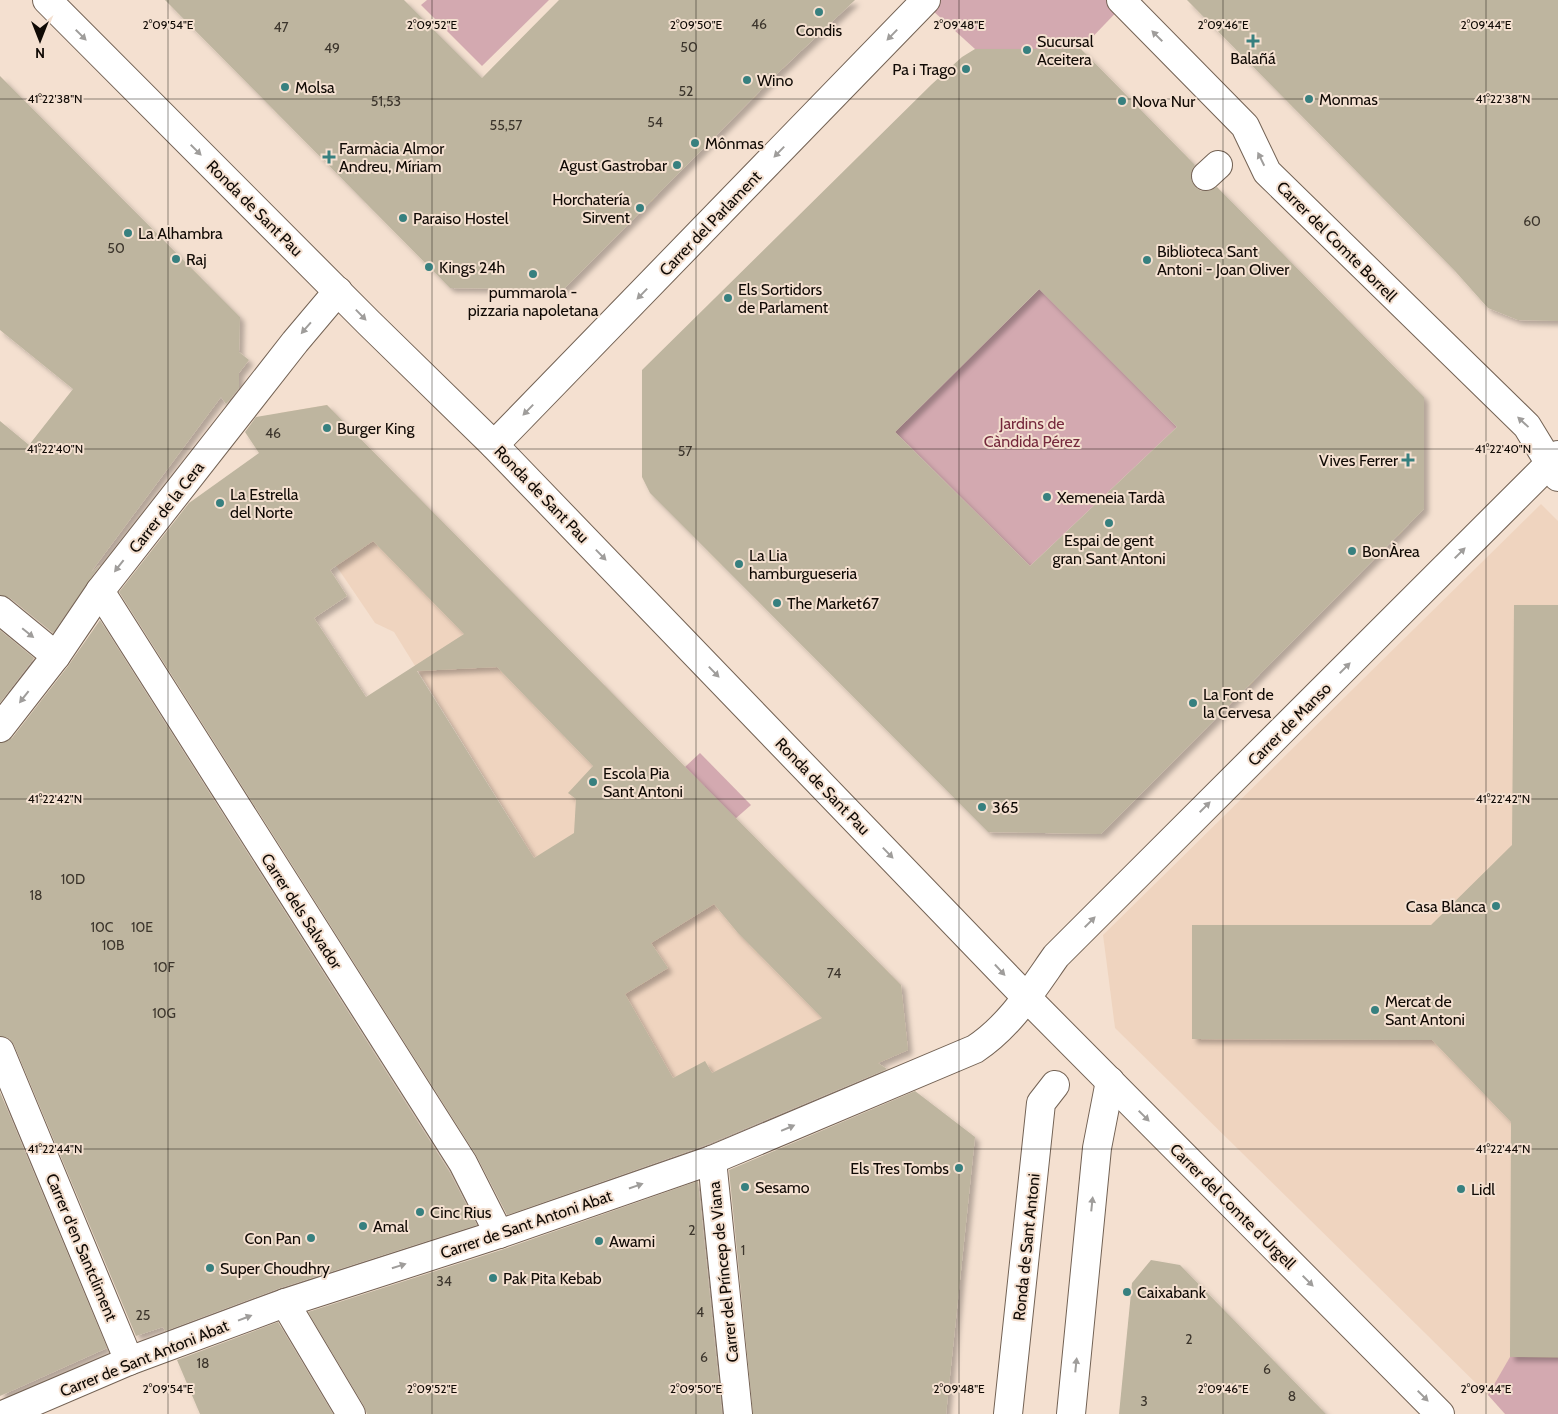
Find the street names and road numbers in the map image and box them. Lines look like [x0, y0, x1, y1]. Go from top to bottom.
street label: Ronda de Sant Pau [203, 156, 307, 260]
street label: Carrer del Parlament [655, 167, 766, 280]
street label: Carrer del Comte Borrell [1273, 177, 1401, 306]
street label: Ronda de Sant Pau [490, 442, 593, 547]
street label: Carrer de la Cera [125, 458, 208, 557]
street label: Carrer de Manso [1244, 679, 1335, 770]
street label: Ronda de Sant Pau [771, 734, 874, 839]
street label: Carrer dels Salvador [257, 850, 347, 974]
street label: Carrer del Comte d'Urgell [1166, 1140, 1300, 1273]
street label: Carrer d'en Santcliment [42, 1171, 121, 1324]
street label: Ronda de Sant Antoni [1009, 1173, 1044, 1322]
street label: Carrer del Príncep de Viana [705, 1180, 742, 1363]
street label: Carrer de Sant Antoni Abat [438, 1186, 615, 1263]
street label: Carrer de Sant Antoni Abat [57, 1316, 232, 1401]

